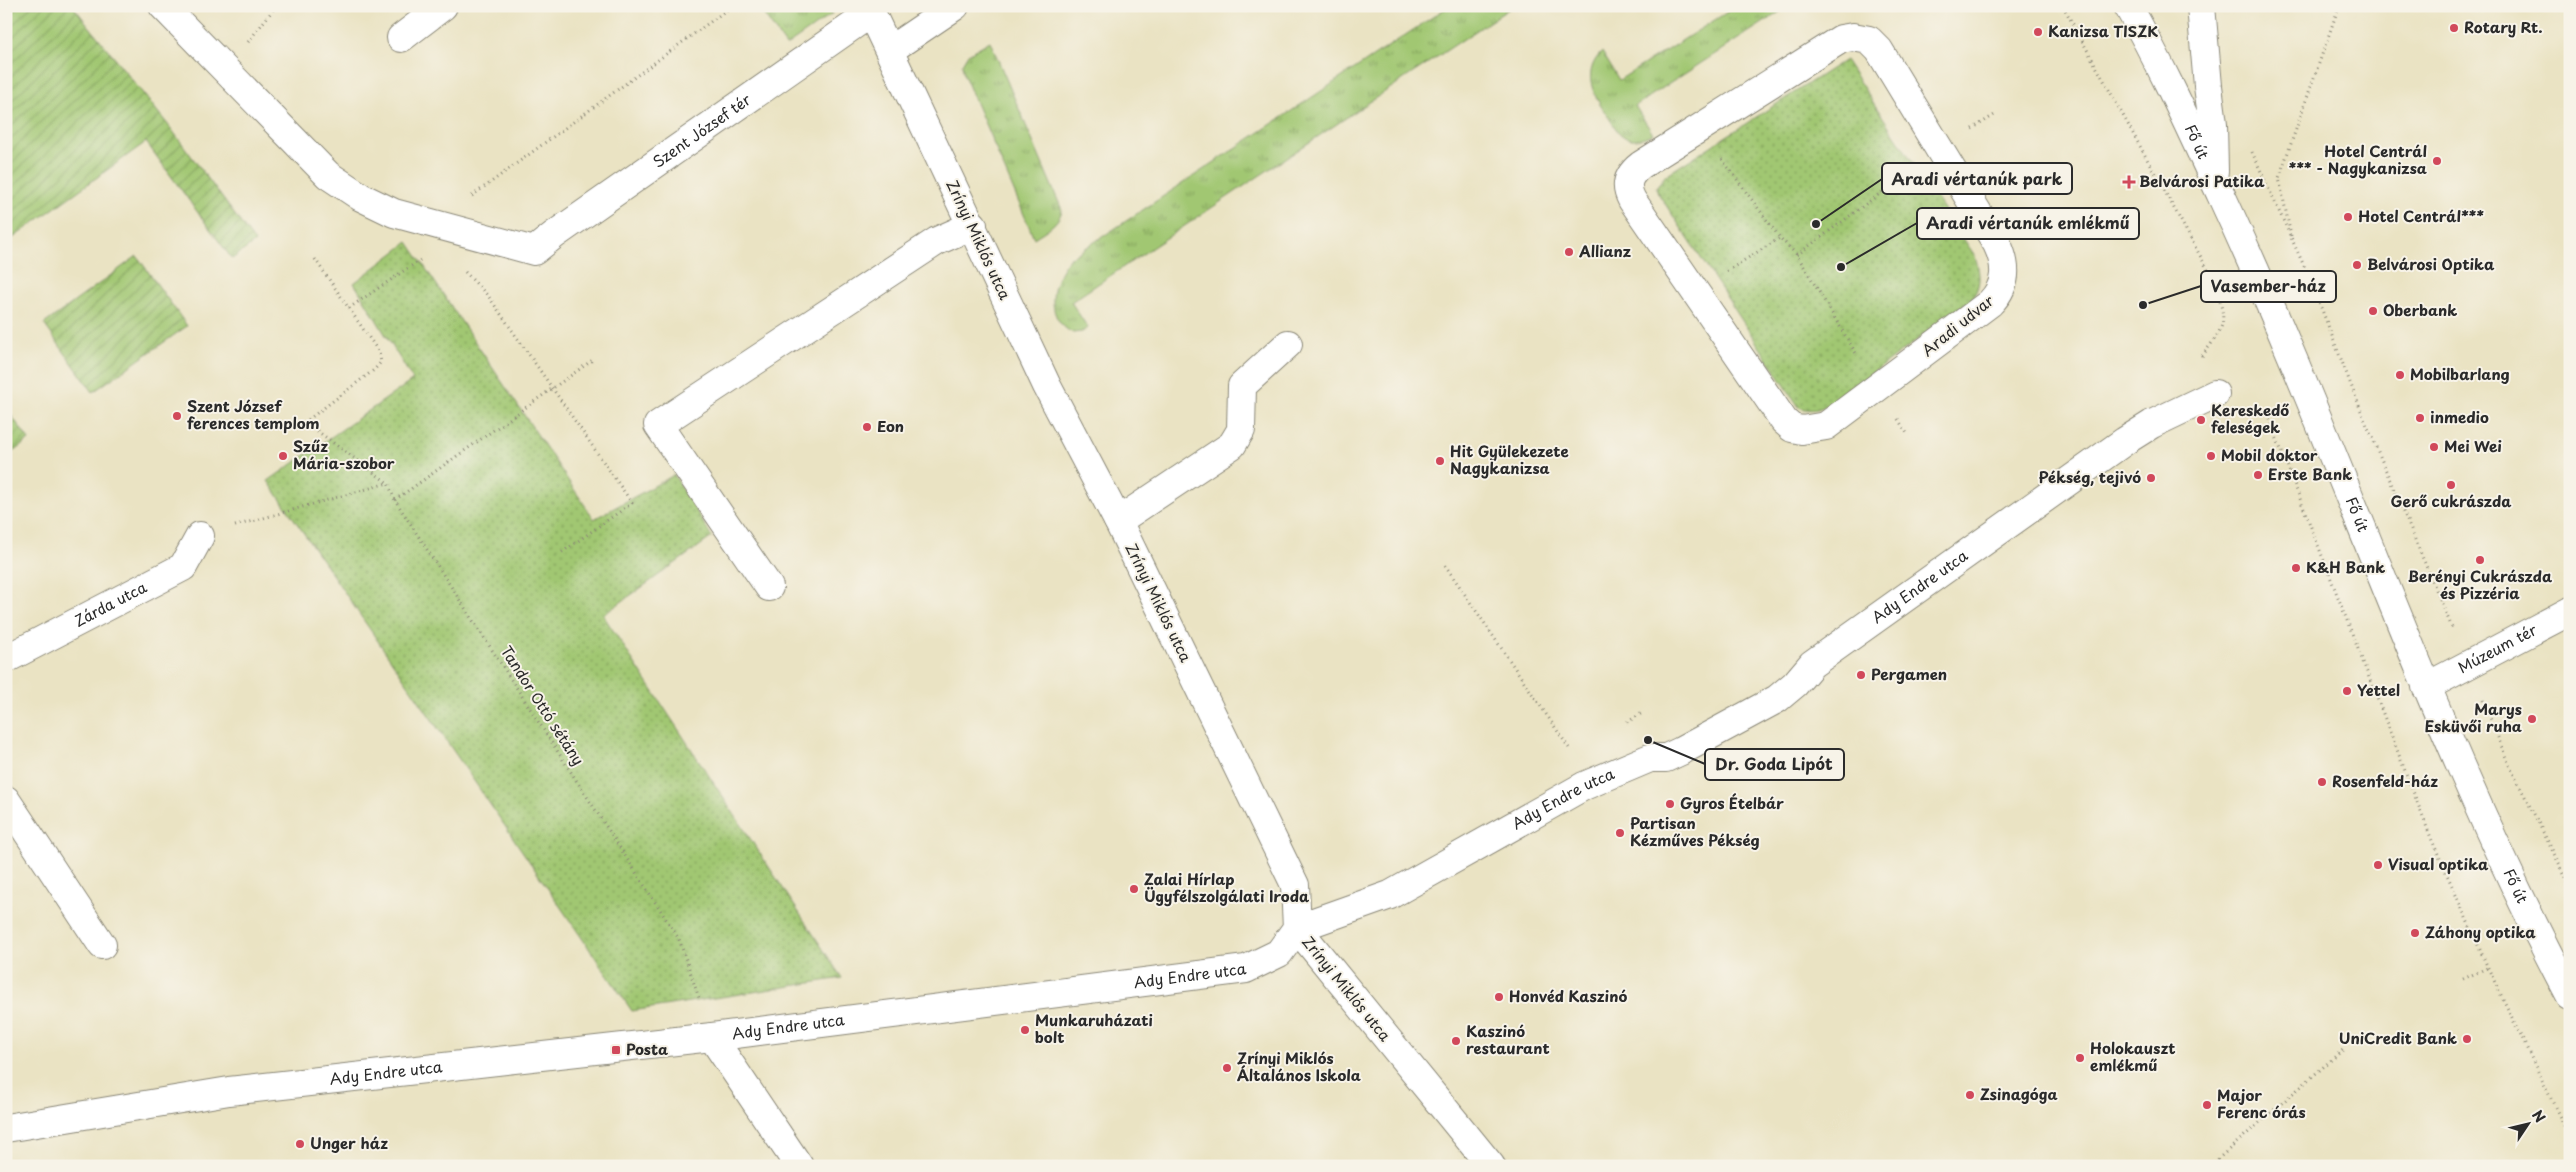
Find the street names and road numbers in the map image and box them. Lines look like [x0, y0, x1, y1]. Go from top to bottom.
street label: Szent József tér [647, 88, 755, 173]
street label: Fő út [2180, 120, 2216, 162]
street label: Zrínyi Miklós utca [942, 176, 1017, 304]
street label: Aradi udvar [1916, 289, 1998, 361]
street label: Fő út [2341, 493, 2376, 535]
street label: Zrínyi Miklós utca [1121, 539, 1198, 666]
street label: Ady Endre utca [1866, 543, 1972, 628]
street label: Zárda utca [70, 575, 151, 632]
street label: Múzeum tér [2453, 617, 2541, 678]
street label: Tandor Ottó sétány [496, 641, 591, 770]
street label: Ady Endre utca [1507, 761, 1618, 834]
street label: Fő út [2498, 864, 2535, 907]
street label: Zrínyi Miklós utca [1297, 930, 1397, 1046]
street label: Ady Endre utca [1132, 956, 1248, 993]
street label: Ady Endre utca [731, 1007, 846, 1044]
street label: Ady Endre utca [328, 1054, 444, 1090]

